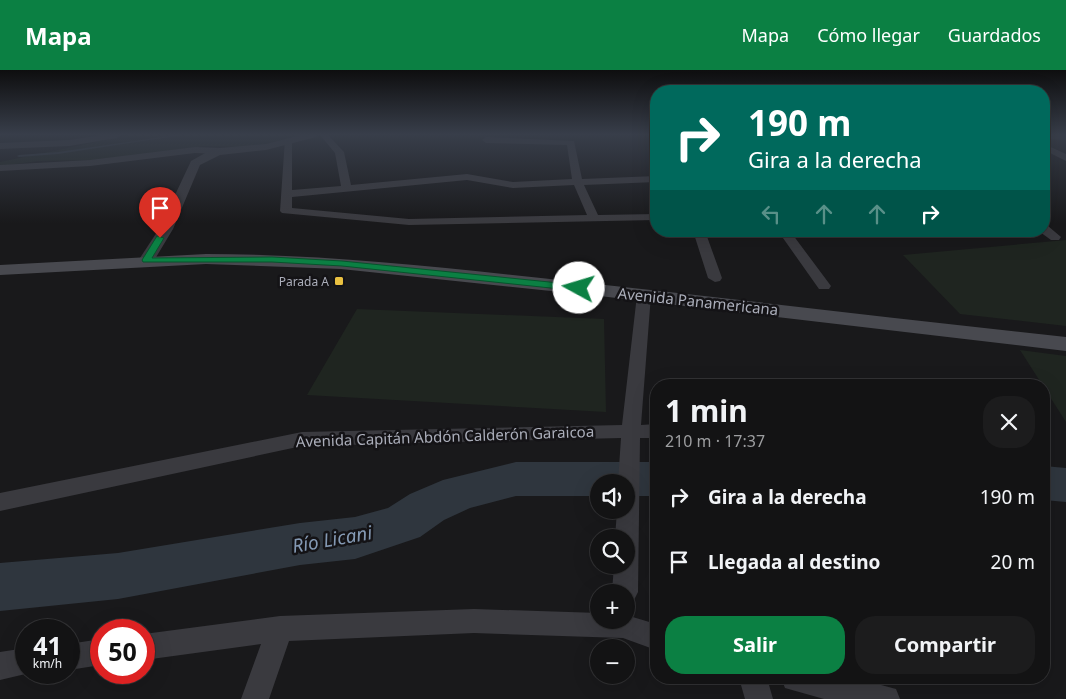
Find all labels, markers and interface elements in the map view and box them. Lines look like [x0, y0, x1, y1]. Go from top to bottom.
text: Mapa [25, 19, 92, 52]
text: Mapa [742, 23, 789, 47]
text: Cómo llegar [817, 23, 920, 47]
text: Guardados [948, 23, 1041, 47]
text: 190 m [748, 99, 851, 146]
icon: right [665, 105, 730, 170]
text: Gira a la derecha [748, 144, 922, 174]
pin [139, 187, 181, 238]
icon: arrive [146, 194, 174, 222]
icon: left [757, 200, 785, 228]
icon: ahead [810, 200, 838, 228]
icon: ahead [863, 200, 891, 228]
icon: right [916, 200, 944, 228]
position arrow [552, 261, 604, 313]
place label: Parada A [279, 273, 329, 290]
marker: Parada A [333, 275, 345, 287]
street label: Avenida Panamericana [617, 283, 779, 319]
text: 1 min [665, 390, 748, 431]
button: close [983, 396, 1035, 448]
street label: Avenida Capitán Abdón Calderón Garaicoa [296, 421, 594, 451]
text: 210 m · 17:37 [665, 430, 765, 452]
map controls [590, 474, 635, 684]
button: sound [590, 474, 635, 519]
icon: right [665, 483, 693, 511]
text: Gira a la derecha [708, 484, 867, 510]
text: 190 m [980, 484, 1035, 510]
water label: Río Licani [290, 519, 375, 559]
button: search [590, 529, 635, 574]
icon: arrive [665, 548, 693, 576]
text: Llegada al destino [708, 549, 880, 575]
text: 20 m [991, 549, 1035, 575]
button: + [590, 584, 635, 629]
button: Salir [665, 616, 845, 674]
button: Compartir [855, 616, 1035, 674]
speed limit sign: 50 [90, 619, 155, 684]
text: 41 [33, 628, 62, 662]
button: − [590, 639, 635, 684]
text: km/h [33, 655, 62, 672]

